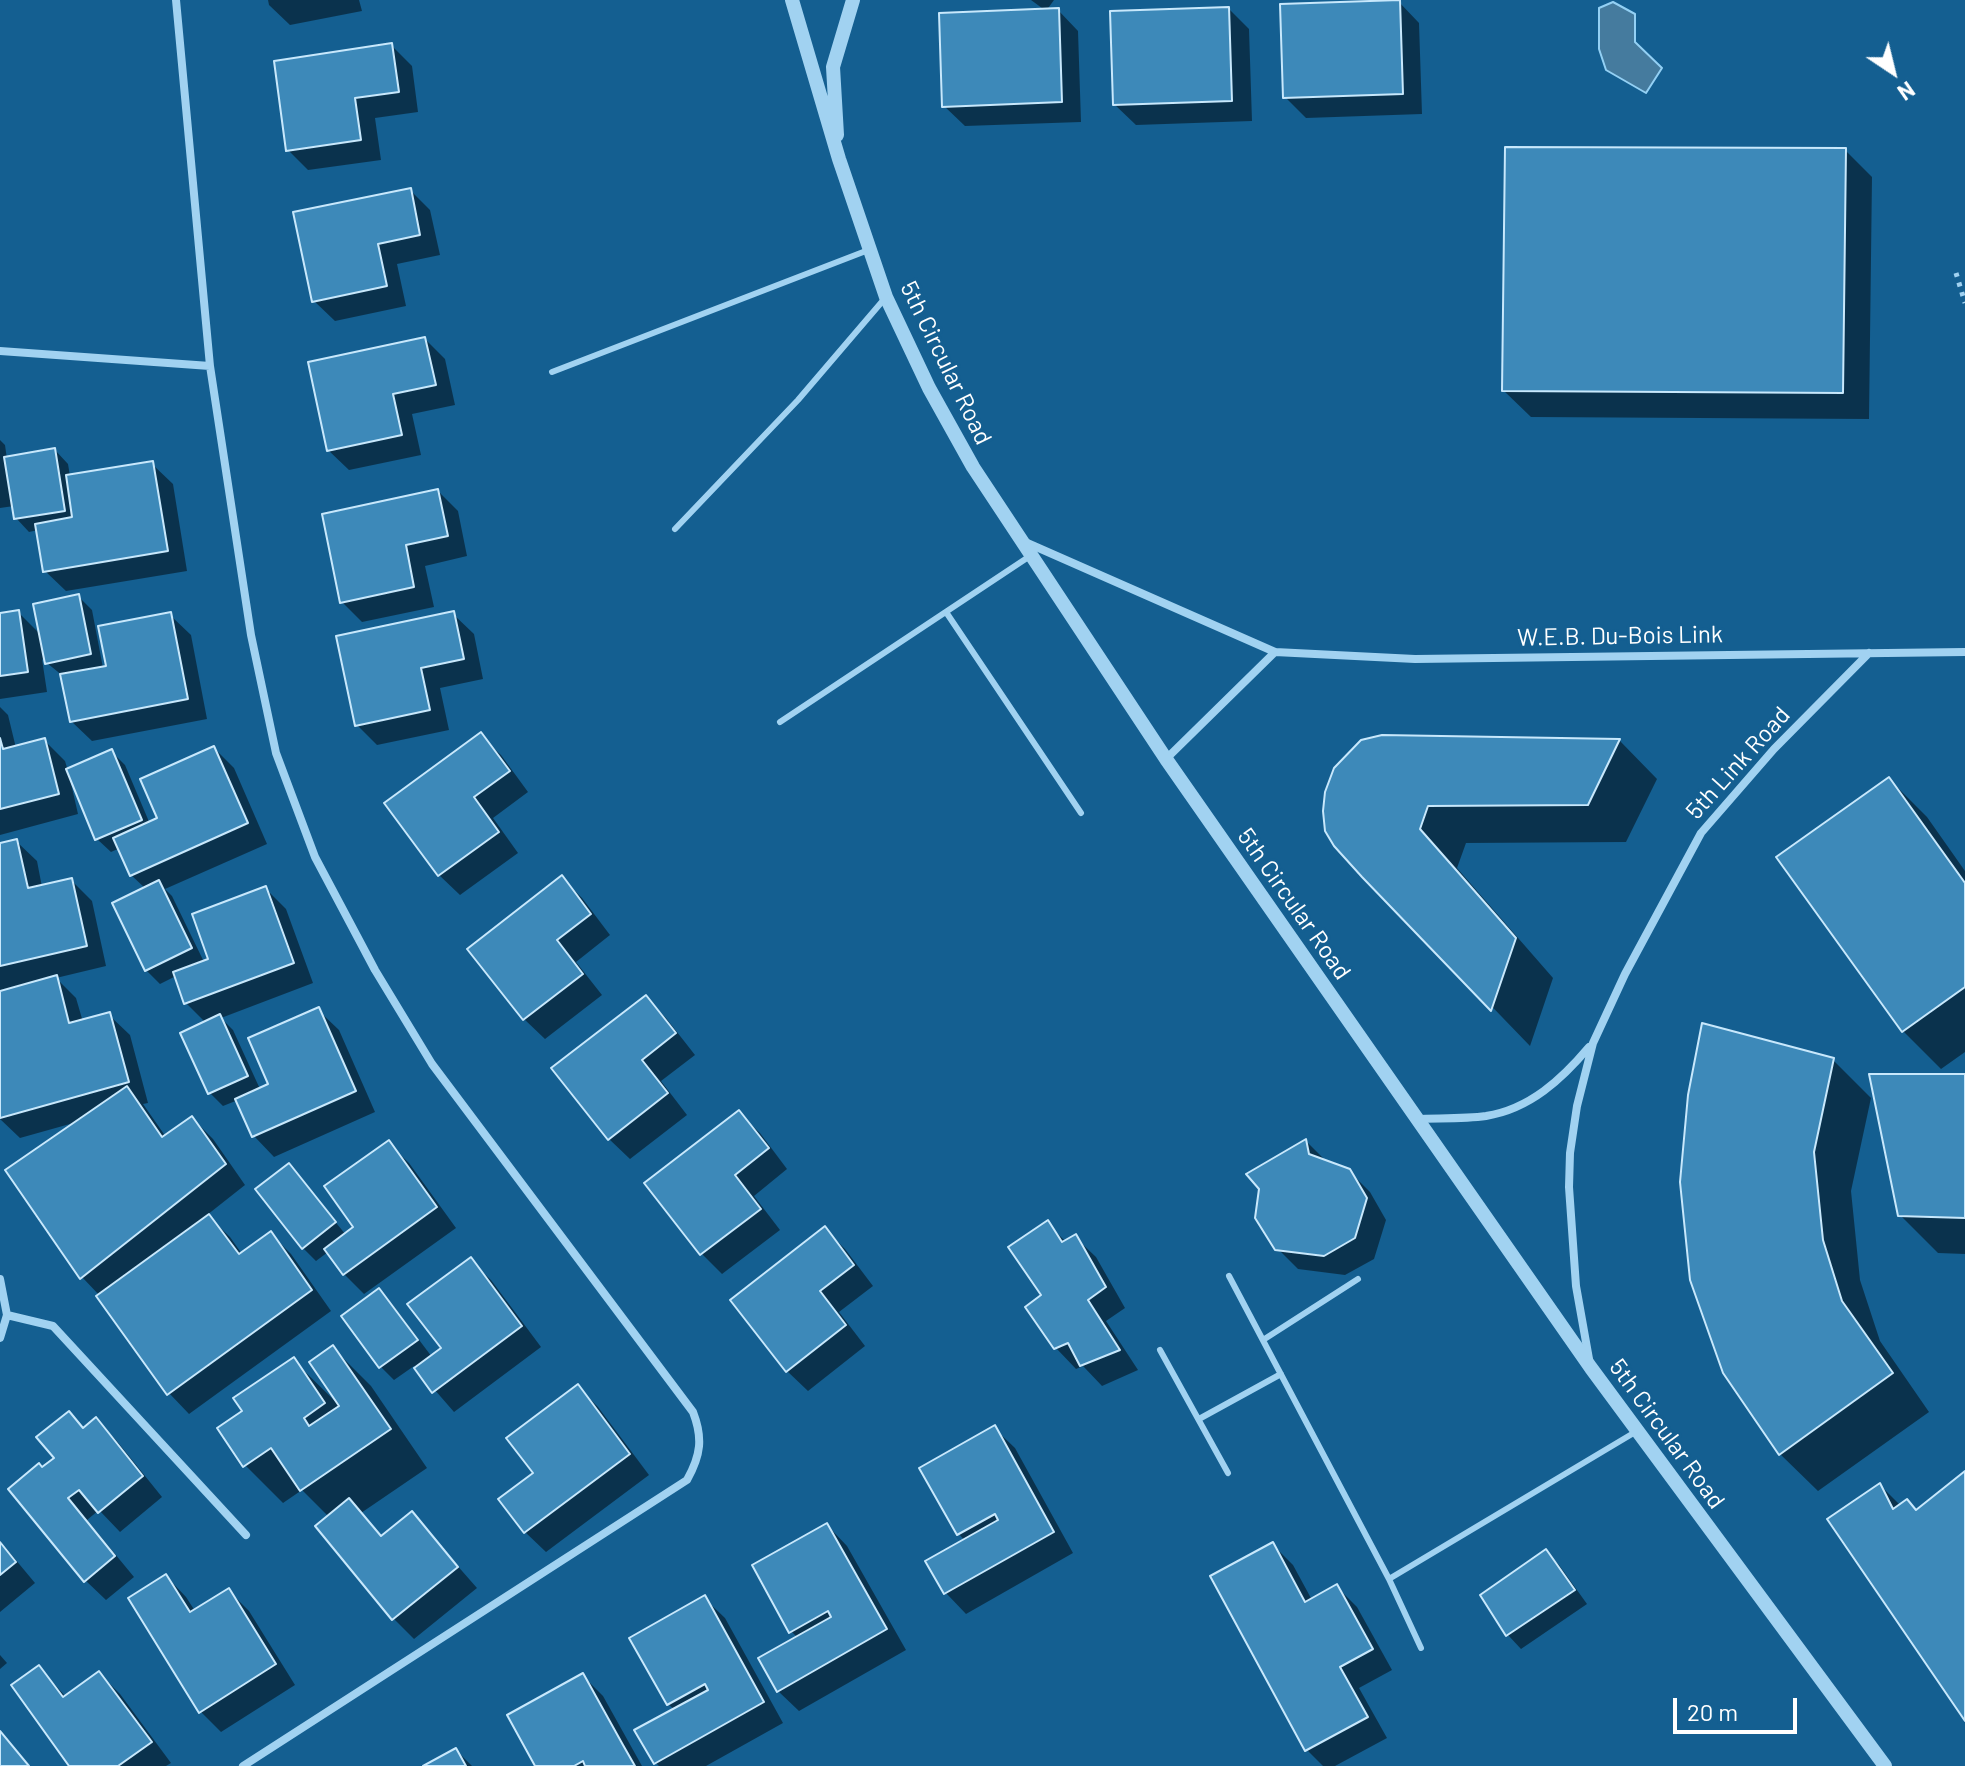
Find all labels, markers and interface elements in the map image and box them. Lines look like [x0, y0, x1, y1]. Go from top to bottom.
north arrow [1853, 32, 1933, 112]
text: N [1893, 77, 1920, 107]
street label: 5th Circular Road [894, 277, 998, 449]
street label: W.E.B. Du-Bois Link [1517, 620, 1723, 652]
street label: 5th Link Road [1680, 701, 1796, 825]
street label: 5th Circular Road [1231, 823, 1357, 985]
street label: 5th Circular Road [1603, 1354, 1731, 1514]
scale bar [1677, 1682, 1801, 1732]
text: 20 m [1687, 1697, 1738, 1726]

